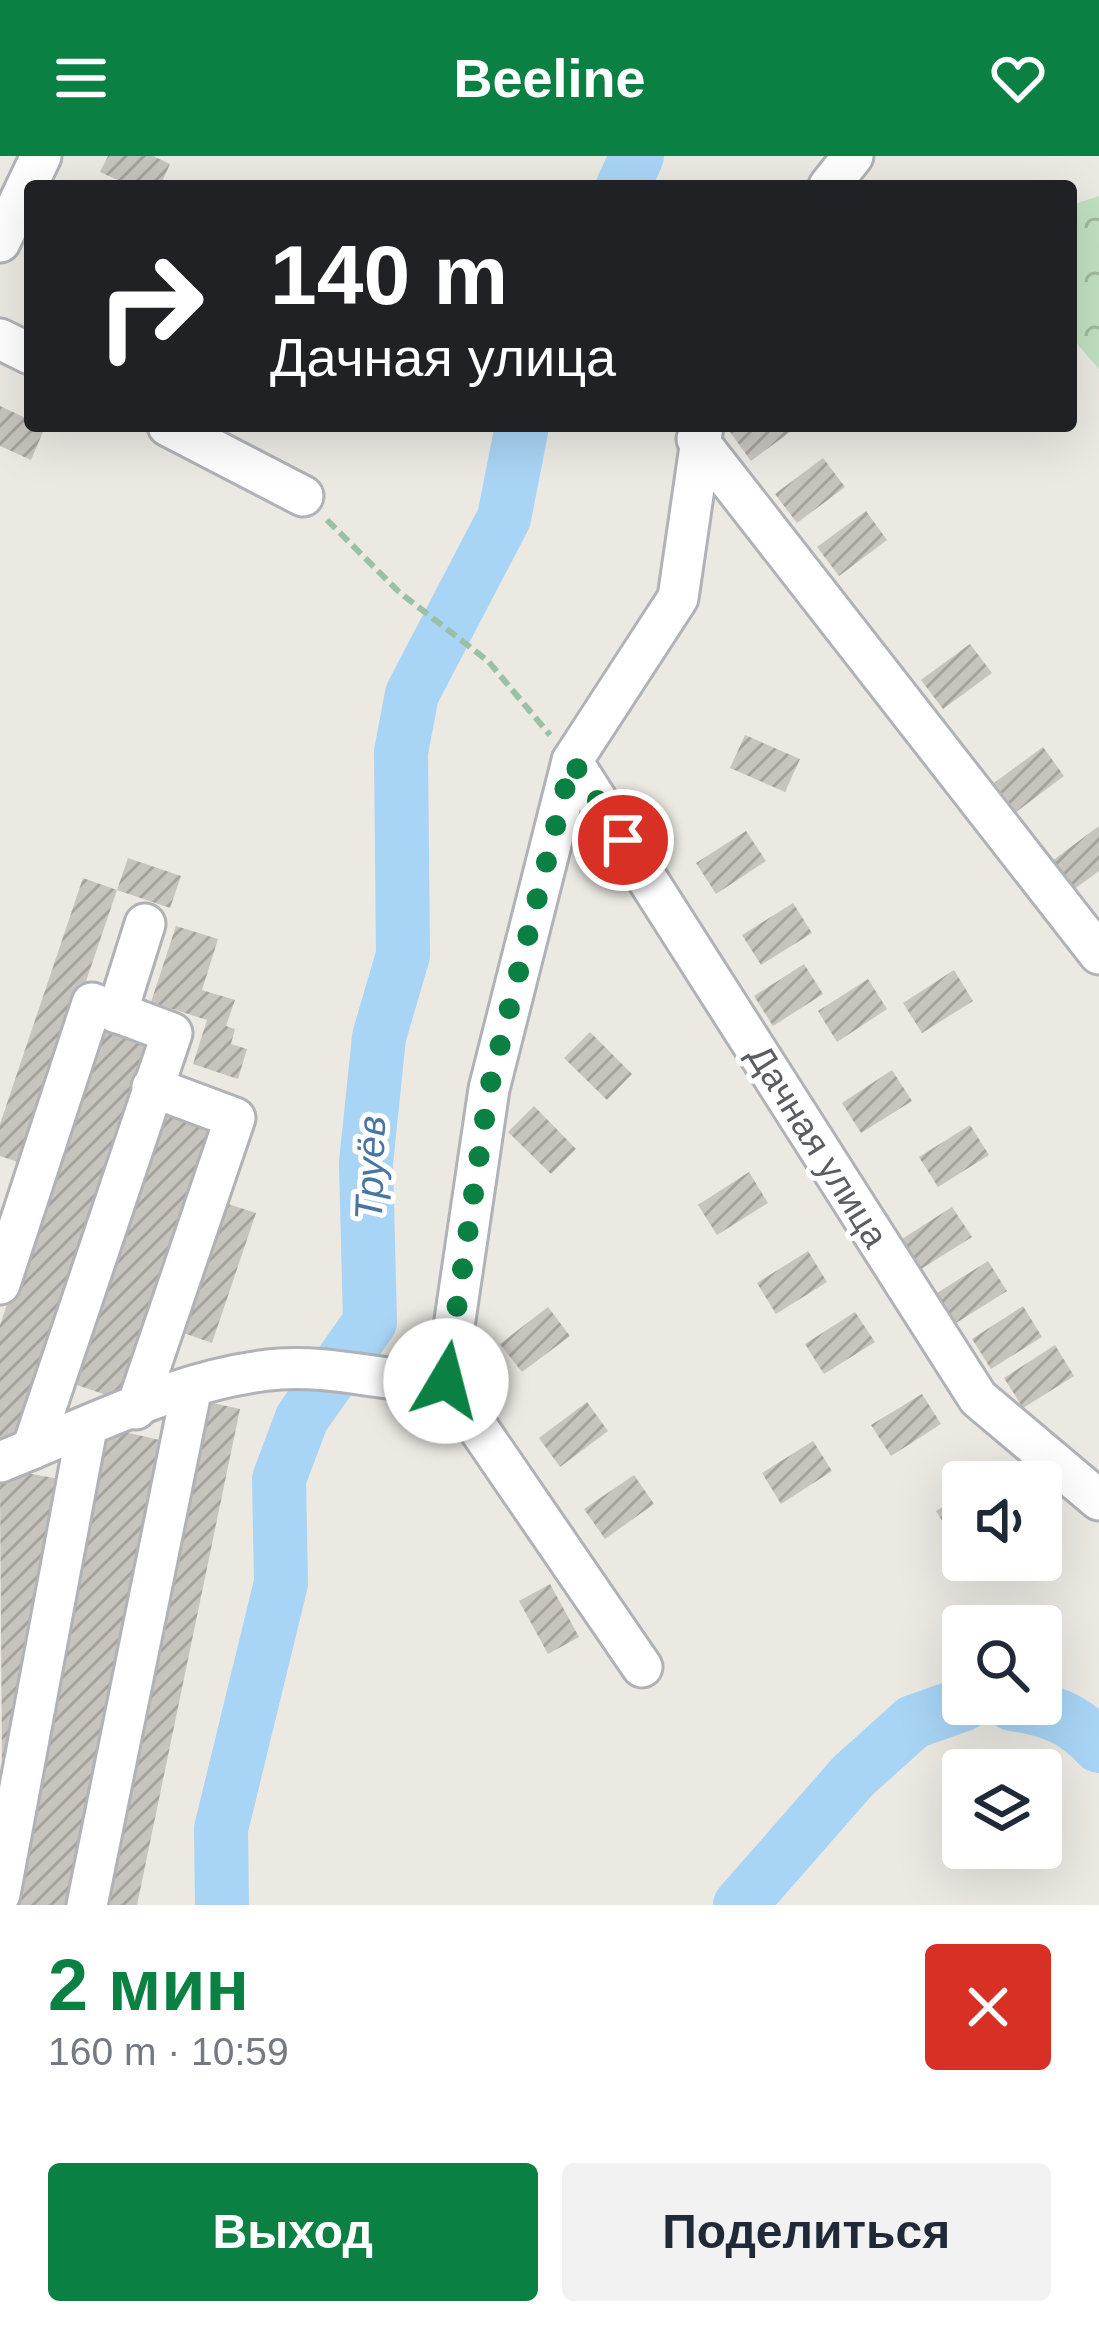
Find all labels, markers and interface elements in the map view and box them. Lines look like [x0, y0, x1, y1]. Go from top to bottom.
icon: menu [48, 45, 114, 111]
icon: heart [985, 45, 1051, 111]
text: Beeline [453, 48, 646, 108]
icon: right [72, 228, 228, 384]
text: 140 m [270, 228, 508, 322]
text: Дачная улица [270, 327, 616, 387]
pin [572, 789, 674, 891]
icon: arrive [590, 807, 656, 873]
street label: Дачная улица [739, 1037, 897, 1256]
water label: Труёв [347, 1115, 393, 1221]
position arrow [383, 1318, 509, 1444]
map controls [942, 1461, 1062, 1869]
button: sound [942, 1461, 1062, 1581]
button: search [942, 1605, 1062, 1725]
button: layers [942, 1749, 1062, 1869]
button: close [925, 1944, 1051, 2070]
text: 2 мин [48, 1945, 249, 2025]
text: 160 m · 10:59 [48, 2030, 289, 2073]
button: Выход [48, 2163, 538, 2301]
button: Поделиться [562, 2163, 1051, 2301]

